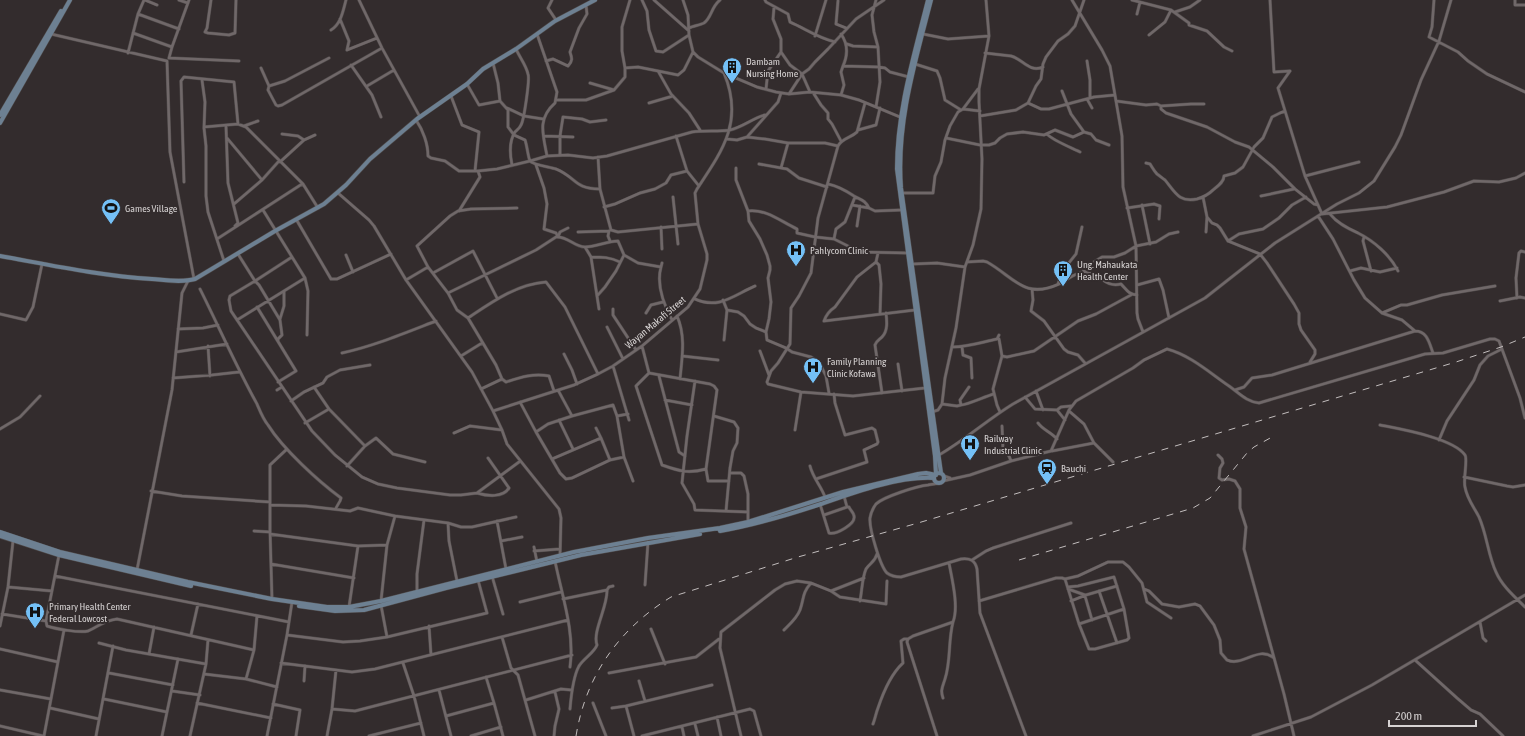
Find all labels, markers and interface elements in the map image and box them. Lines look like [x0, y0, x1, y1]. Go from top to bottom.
building icon: Dambam Nursing Home [721, 56, 743, 84]
place label: Dambam Nursing Home [746, 56, 799, 79]
sports icon: Games Village [100, 197, 122, 225]
place label: Games Village [125, 203, 178, 214]
hospital icon: Pahlycom Clinic [785, 239, 807, 267]
place label: Pahlycom Clinic [810, 245, 868, 256]
building icon: Ung. Mahaukata Health Center [1052, 259, 1074, 287]
place label: Ung. Mahaukata Health Center [1077, 259, 1138, 282]
street label: Wayan Makafi Street [623, 294, 688, 351]
hospital icon: Family Planning Clinic Kofawa [802, 356, 824, 384]
place label: Family Planning Clinic Kofawa [827, 356, 887, 379]
hospital icon: Railway Industrial Clinic [959, 433, 981, 461]
place label: Railway Industrial Clinic [984, 433, 1042, 456]
station icon: Bauchi [1036, 457, 1058, 485]
place label: Bauchi [1061, 463, 1086, 474]
hospital icon: Primary Health Center Federal Lowcost [24, 601, 46, 629]
place label: Primary Health Center Federal Lowcost [49, 601, 131, 624]
scale bar [1389, 702, 1476, 728]
text: 200 m [1395, 709, 1422, 723]

